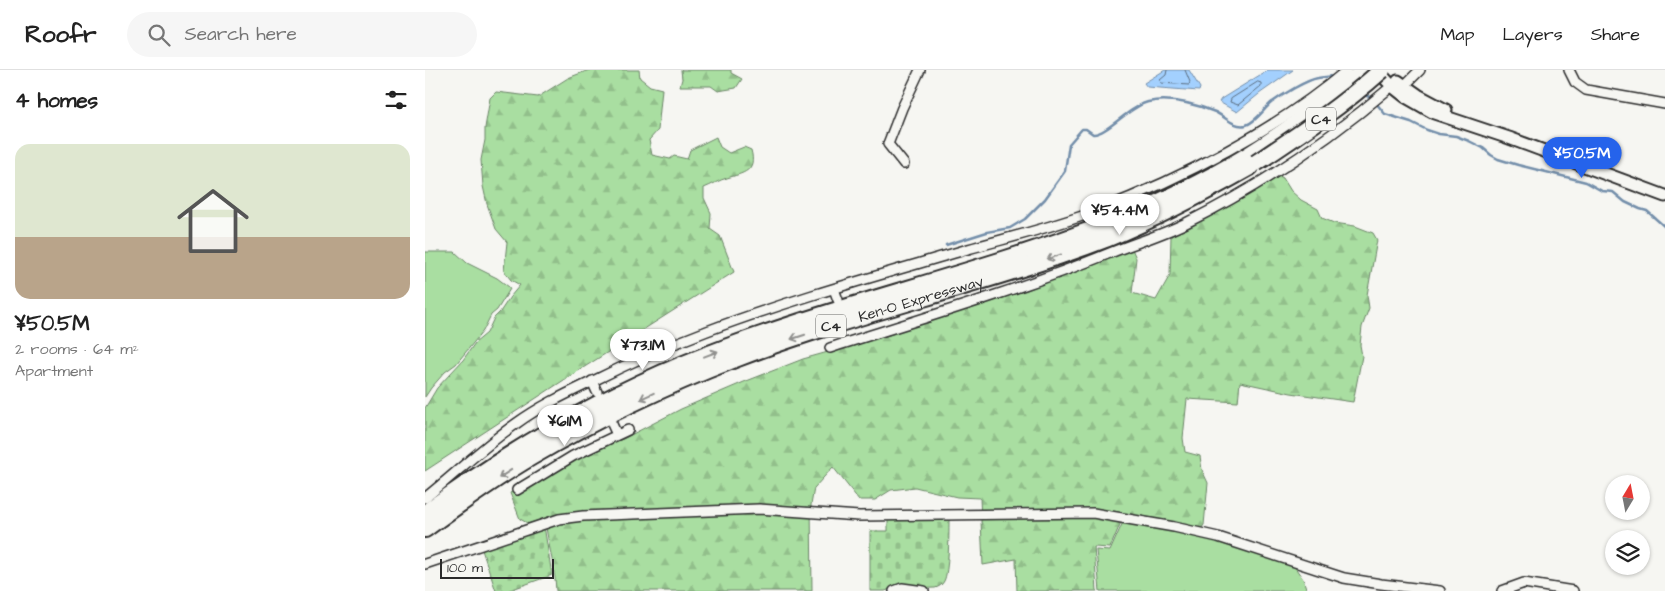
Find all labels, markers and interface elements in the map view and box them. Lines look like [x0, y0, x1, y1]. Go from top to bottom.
search box [127, 12, 477, 57]
text: Roofr [25, 18, 97, 52]
icon: search [145, 21, 173, 49]
text: Search here [185, 21, 297, 48]
text: Map [1440, 22, 1474, 47]
text: Layers [1502, 22, 1563, 47]
text: Share [1591, 22, 1640, 47]
text: 4 homes [15, 86, 98, 115]
icon: filters [382, 86, 410, 114]
road number: C4 [1306, 108, 1336, 131]
pin: ¥50.5M [1541, 136, 1623, 179]
text: ¥50.5M [1554, 142, 1610, 164]
icon: home [168, 176, 258, 266]
pin: ¥54.4M [1079, 194, 1161, 236]
text: ¥54.4M [1091, 199, 1149, 221]
one-way arrow [1046, 253, 1062, 262]
street label: Ken-O Expressway [856, 271, 986, 328]
text: ¥50.5M [15, 309, 90, 338]
road number: C4 [816, 315, 846, 338]
pin: ¥73.1M [602, 328, 684, 371]
one-way arrow [791, 332, 807, 342]
text: ¥73.1M [621, 334, 665, 356]
text: 2 rooms · 64 m² [15, 338, 139, 360]
one-way arrow [703, 349, 718, 358]
text: Apartment [15, 360, 93, 382]
one-way arrow [640, 392, 655, 402]
pin: ¥61M [535, 404, 595, 447]
text: ¥61M [548, 410, 582, 432]
one-way arrow [498, 469, 512, 479]
north arrow [1605, 475, 1650, 520]
map controls [1605, 475, 1650, 575]
button: layers [1605, 530, 1650, 575]
scale bar [440, 556, 554, 579]
text: 100 m [447, 558, 483, 578]

